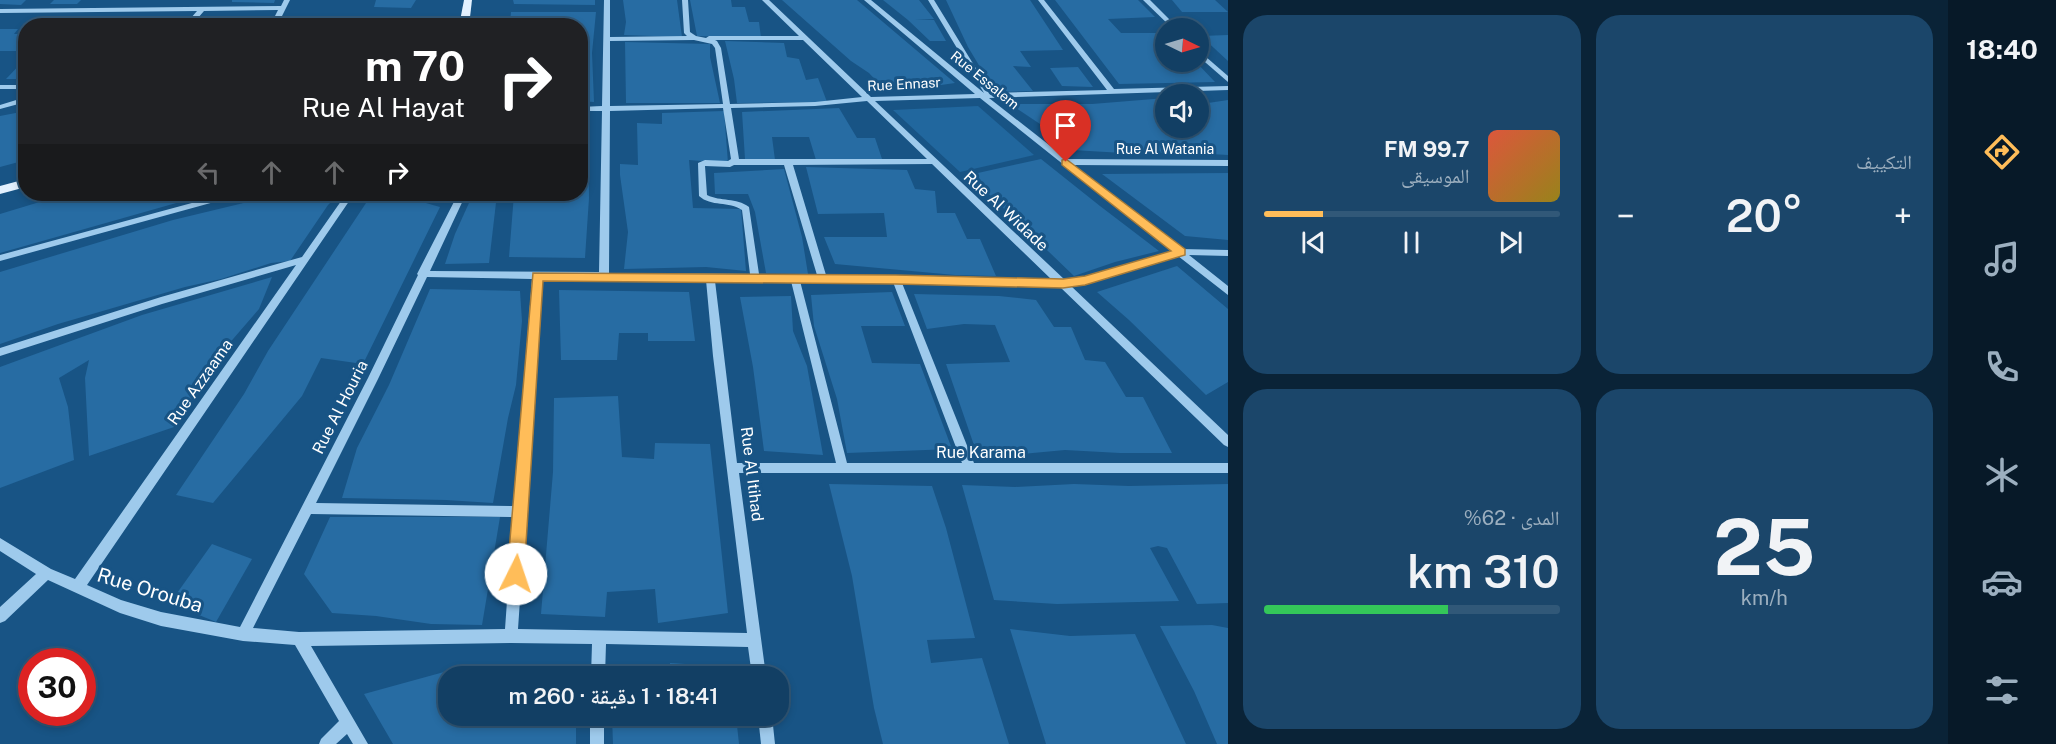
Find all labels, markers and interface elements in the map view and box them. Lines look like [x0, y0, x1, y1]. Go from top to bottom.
north arrow [1155, 18, 1209, 72]
map controls [1155, 18, 1209, 138]
text: 18:40 [1966, 33, 2038, 65]
text: 70 m [365, 41, 465, 90]
icon: right [486, 42, 564, 120]
street label: Rue Essalem [948, 48, 1022, 112]
street label: Rue Ennasr [867, 74, 941, 94]
button: sound [1155, 84, 1209, 138]
text: Rue Al Hayat [302, 91, 465, 123]
pin [1040, 100, 1091, 162]
icon: arrive [1049, 109, 1082, 142]
icon: directions [1981, 131, 2023, 173]
text: 99.7 FM [1384, 136, 1470, 162]
street label: Rue Al Watania [1116, 141, 1214, 157]
text: التكييف [1856, 150, 1912, 174]
icon: left [192, 156, 225, 189]
icon: ahead [255, 156, 288, 189]
icon: ahead [318, 156, 351, 189]
icon: right [381, 156, 414, 189]
text: الموسيقى [1401, 164, 1470, 188]
street label: Rue Al Widade [960, 167, 1052, 255]
text: 20° [1726, 189, 1803, 242]
text: − [1617, 197, 1635, 235]
text: + [1894, 197, 1912, 235]
icon: previous [1297, 226, 1330, 259]
icon: pause [1395, 226, 1428, 259]
icon: next [1494, 226, 1527, 259]
icon: music [1981, 238, 2023, 280]
street label: Rue Azzaama [163, 336, 237, 428]
icon: phone [1981, 346, 2023, 388]
street label: Rue Al Houria [308, 357, 372, 457]
street label: Rue Al Itihad [737, 426, 767, 522]
street label: Rue Karama [936, 443, 1026, 462]
icon: climate [1981, 454, 2023, 496]
text: 25 [1713, 501, 1815, 593]
text: المدى · 62% [1464, 506, 1560, 530]
position arrow [484, 542, 548, 606]
text: 310 km [1407, 545, 1560, 598]
icon: car [1981, 561, 2023, 603]
street label: Rue Orouba [94, 563, 206, 617]
text: km/h [1741, 586, 1788, 610]
speed limit sign: 30 [18, 648, 96, 726]
icon: filters [1981, 669, 2023, 711]
text: 18:41 · 1 دقيقة · 260 m [509, 683, 718, 709]

